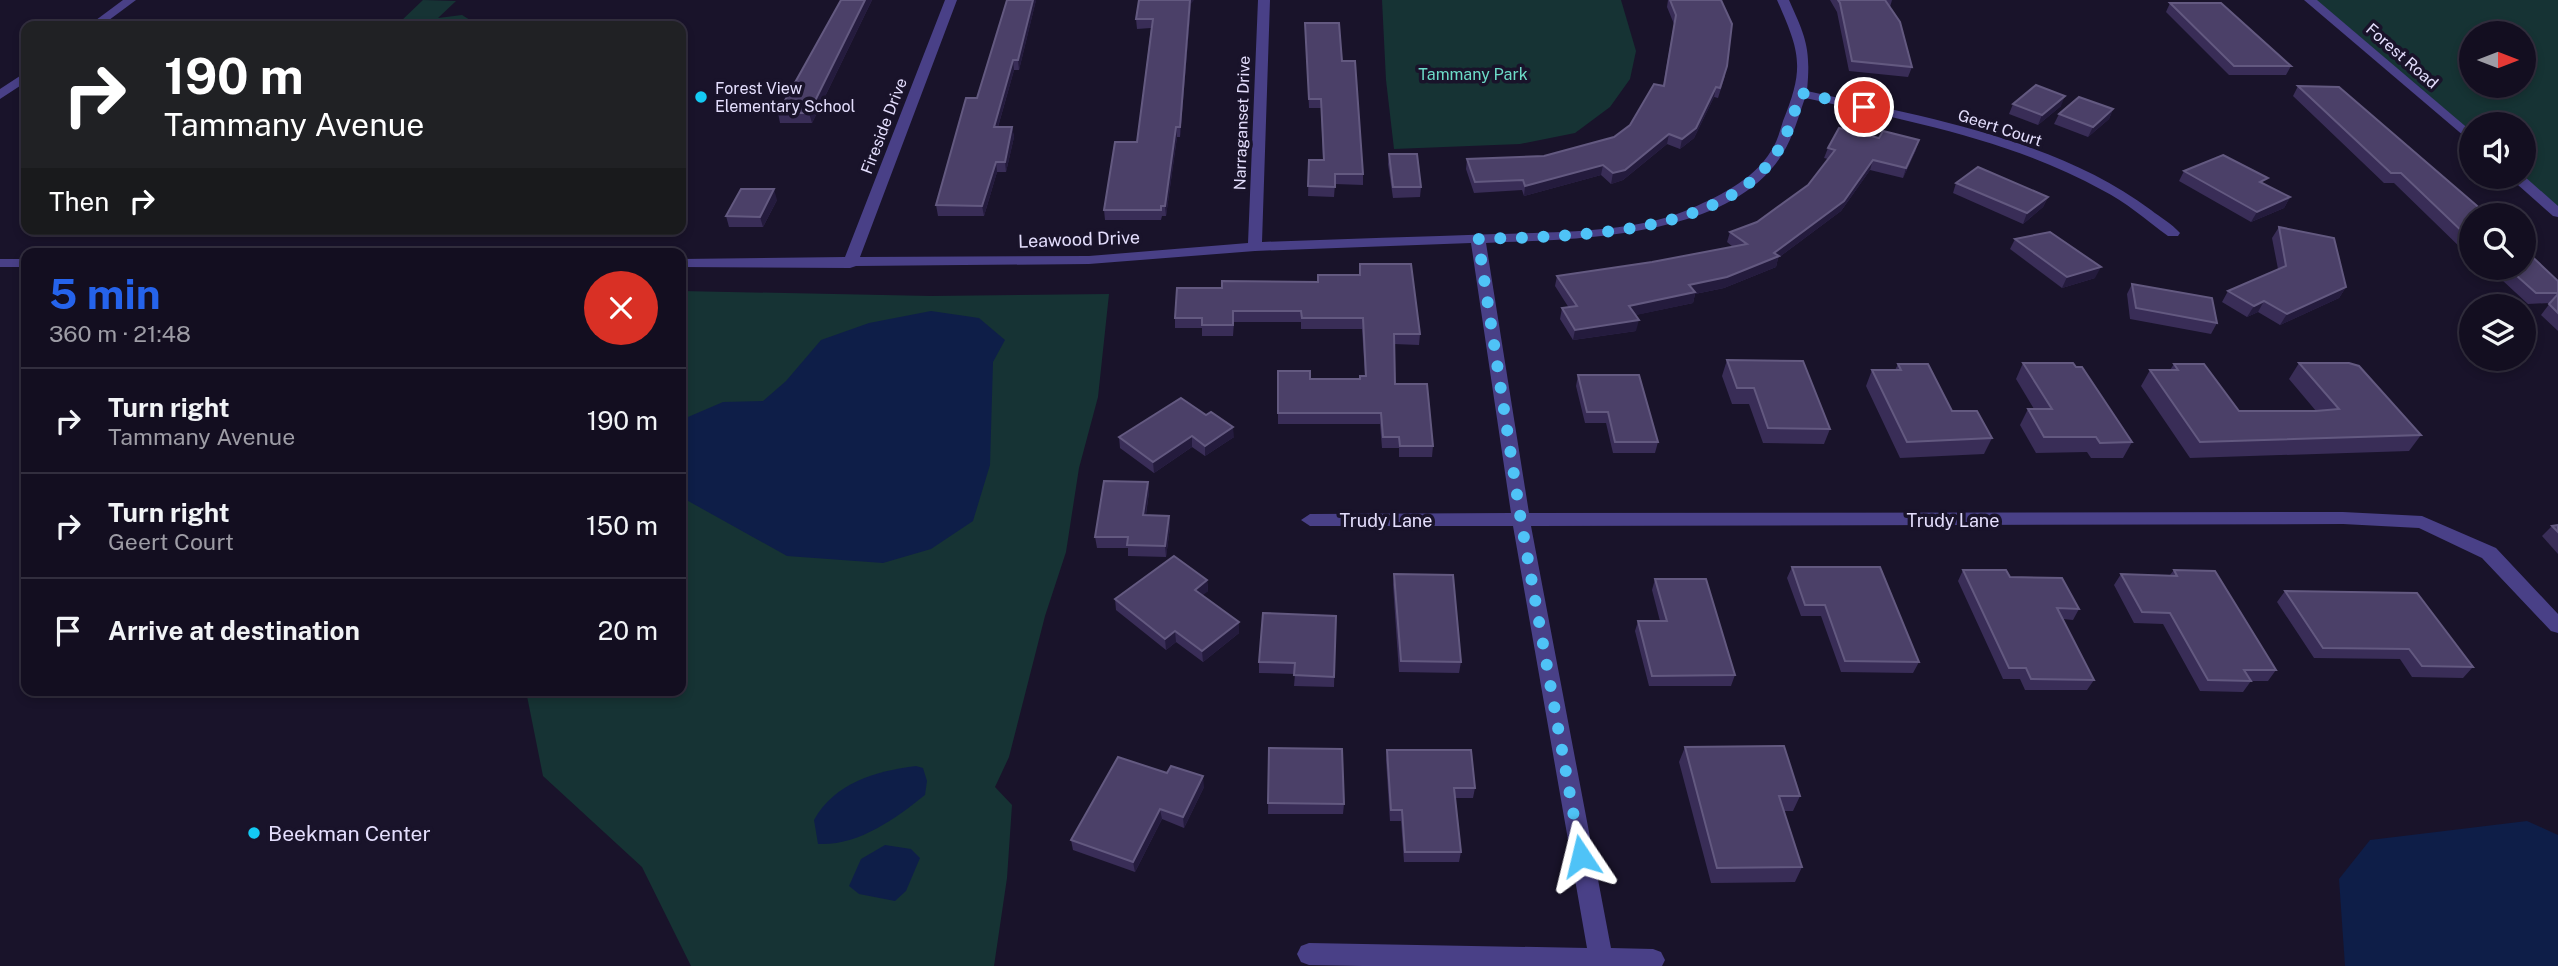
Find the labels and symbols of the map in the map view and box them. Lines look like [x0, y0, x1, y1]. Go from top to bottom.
street label: Forest Road [2362, 20, 2442, 92]
north arrow [2459, 21, 2536, 98]
street label: Narraganset Drive [1230, 55, 1254, 191]
park label: Tammany Park [1418, 65, 1528, 84]
street label: Fireside Drive [857, 75, 911, 177]
pin [1834, 77, 1894, 137]
place label: Forest View Elementary School [715, 79, 856, 116]
marker: Forest View Elementary School [693, 89, 709, 105]
street label: Geert Court [1955, 105, 2045, 151]
street label: Leawood Drive [1018, 226, 1140, 252]
street label: Trudy Lane [1340, 510, 1432, 531]
street label: Trudy Lane [1907, 510, 1999, 531]
position arrow [1544, 819, 1618, 893]
place label: Beekman Center [268, 821, 431, 846]
marker: Beekman Center [246, 825, 262, 841]

